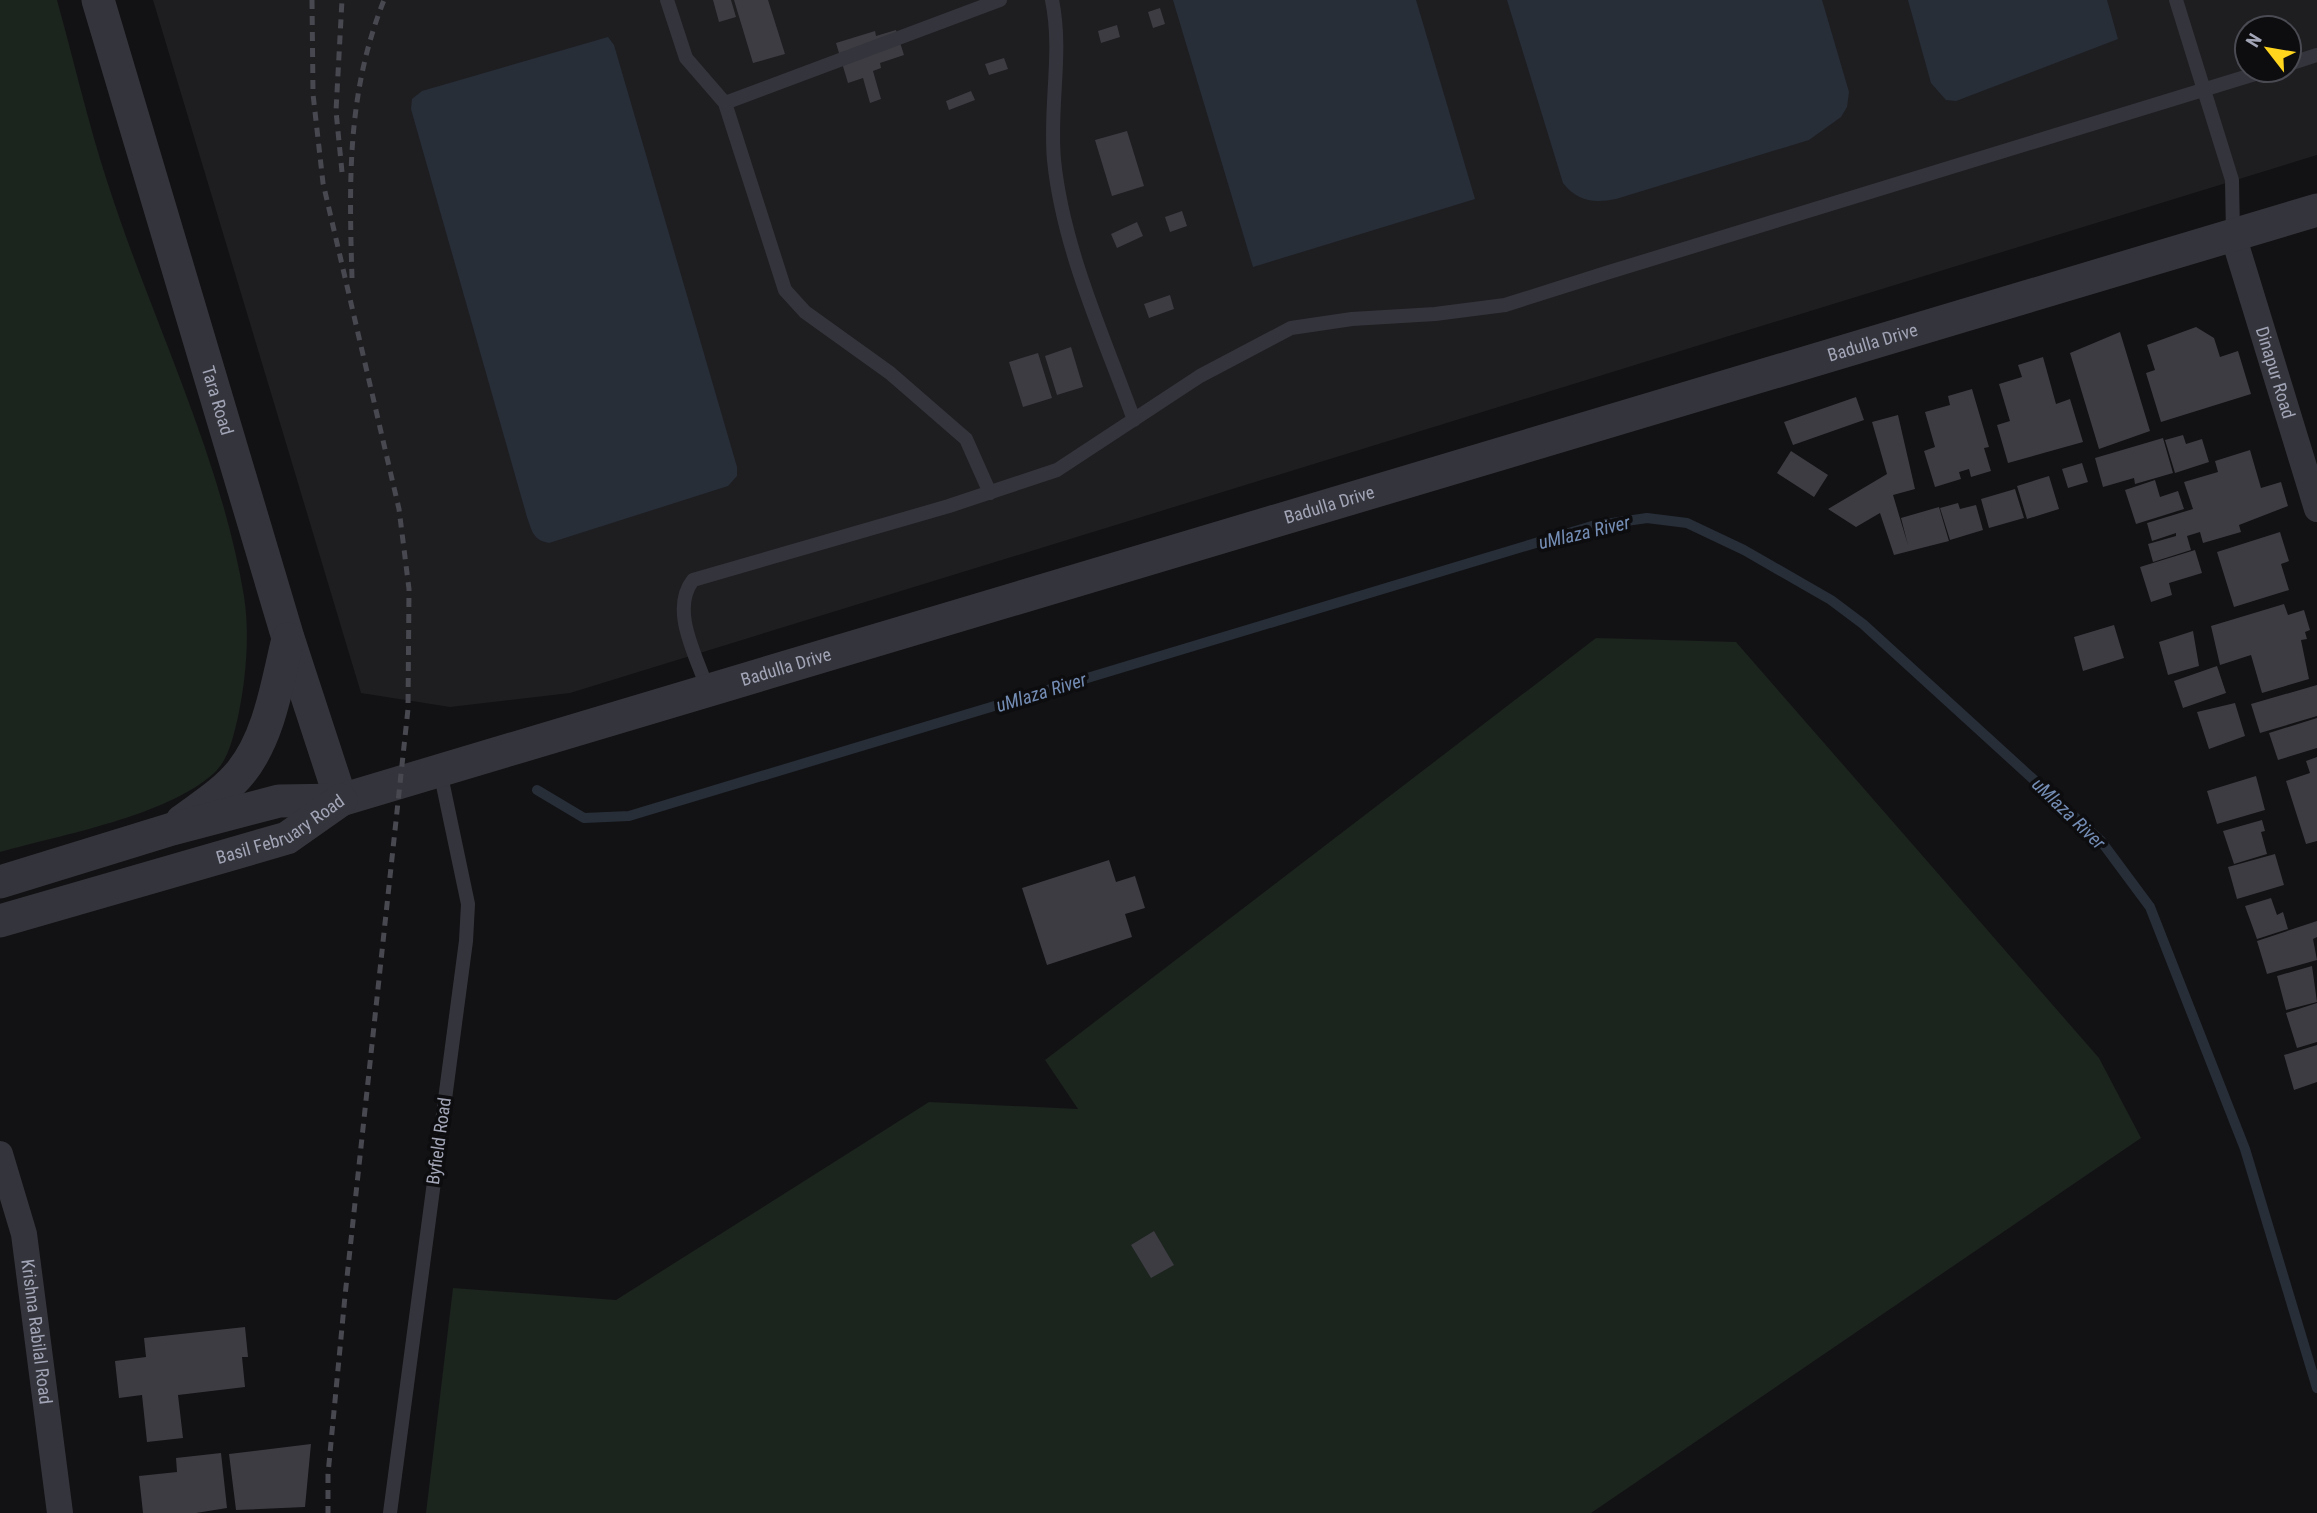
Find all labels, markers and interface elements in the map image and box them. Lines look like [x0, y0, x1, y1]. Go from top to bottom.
north arrow [2233, 14, 2303, 84]
text: N [2241, 30, 2267, 51]
street label: Badulla Drive [1825, 319, 1920, 366]
street label: Dinapur Road [2252, 324, 2300, 421]
street label: Tara Road [198, 363, 238, 438]
street label: Badulla Drive [1282, 481, 1377, 528]
water label: uMlaza River [1536, 511, 1632, 554]
street label: Badulla Drive [738, 643, 833, 690]
water label: uMlaza River [993, 668, 1089, 717]
water label: uMlaza River [2027, 773, 2110, 854]
street label: Basil February Road [213, 790, 348, 868]
street label: Byfield Road [422, 1096, 455, 1186]
street label: Krishna Rabilal Road [17, 1258, 57, 1405]

